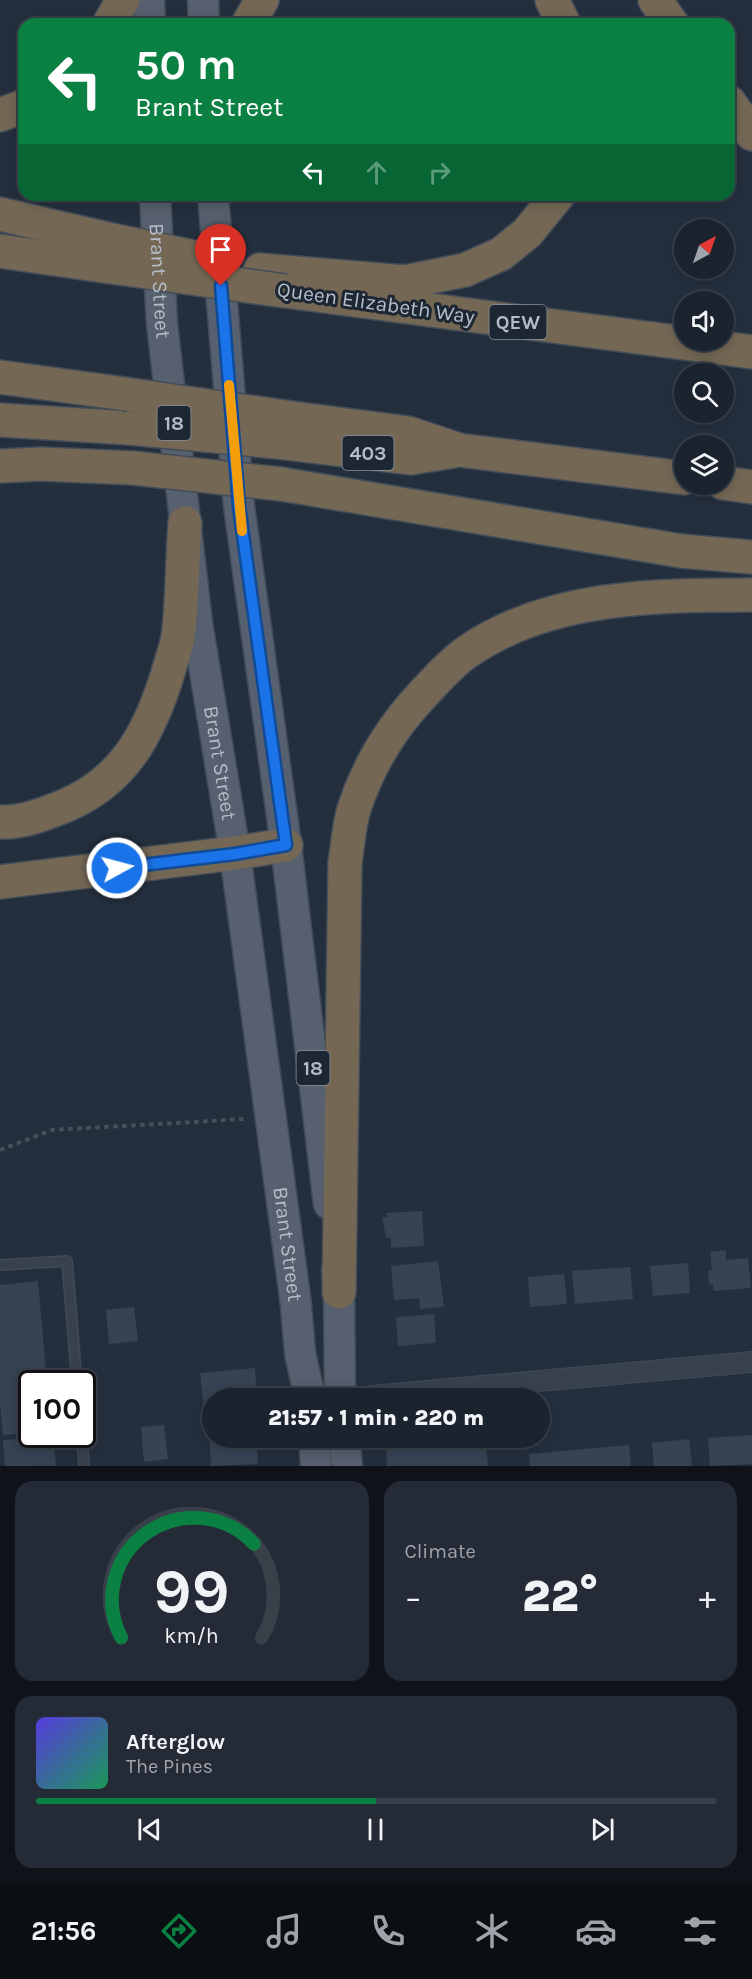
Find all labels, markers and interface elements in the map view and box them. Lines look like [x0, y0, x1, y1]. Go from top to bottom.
text: 50 m [135, 40, 237, 90]
icon: left [36, 42, 114, 120]
text: Brant Street [135, 91, 283, 123]
icon: left [297, 156, 330, 189]
icon: ahead [360, 156, 393, 189]
icon: right [423, 156, 456, 189]
north arrow [674, 219, 734, 279]
map controls [674, 219, 734, 495]
street label: Brant Street [145, 223, 176, 340]
pin [195, 224, 246, 286]
icon: arrive [204, 233, 237, 266]
street label: Queen Elizabeth Way [276, 277, 477, 329]
button: sound [674, 291, 734, 351]
road number: QEW [490, 305, 546, 339]
button: search [674, 363, 734, 423]
road number: 18 [158, 406, 190, 440]
button: layers [674, 435, 734, 495]
road number: 403 [342, 436, 394, 470]
street label: Brant Street [199, 704, 241, 822]
position arrow [85, 836, 149, 900]
road number: 18 [296, 1051, 330, 1085]
street label: Brant Street [268, 1185, 307, 1303]
speed limit sign: 100 [18, 1370, 96, 1448]
text: 21:57 · 1 min · 220 m [268, 1405, 484, 1431]
text: Climate [405, 1540, 476, 1563]
text: 99 [154, 1555, 230, 1628]
text: 22° [522, 1570, 599, 1622]
text: − [405, 1578, 422, 1616]
text: + [699, 1578, 716, 1616]
text: km/h [165, 1623, 219, 1648]
text: Afterglow [126, 1729, 225, 1755]
text: The Pines [126, 1755, 213, 1778]
icon: previous [133, 1813, 166, 1846]
icon: pause [359, 1813, 392, 1846]
icon: next [586, 1813, 619, 1846]
icon: directions [158, 1910, 200, 1952]
icon: music [263, 1910, 305, 1952]
icon: phone [367, 1910, 409, 1952]
icon: climate [471, 1910, 513, 1952]
icon: car [575, 1910, 617, 1952]
icon: filters [679, 1910, 721, 1952]
text: 21:56 [31, 1915, 96, 1947]

